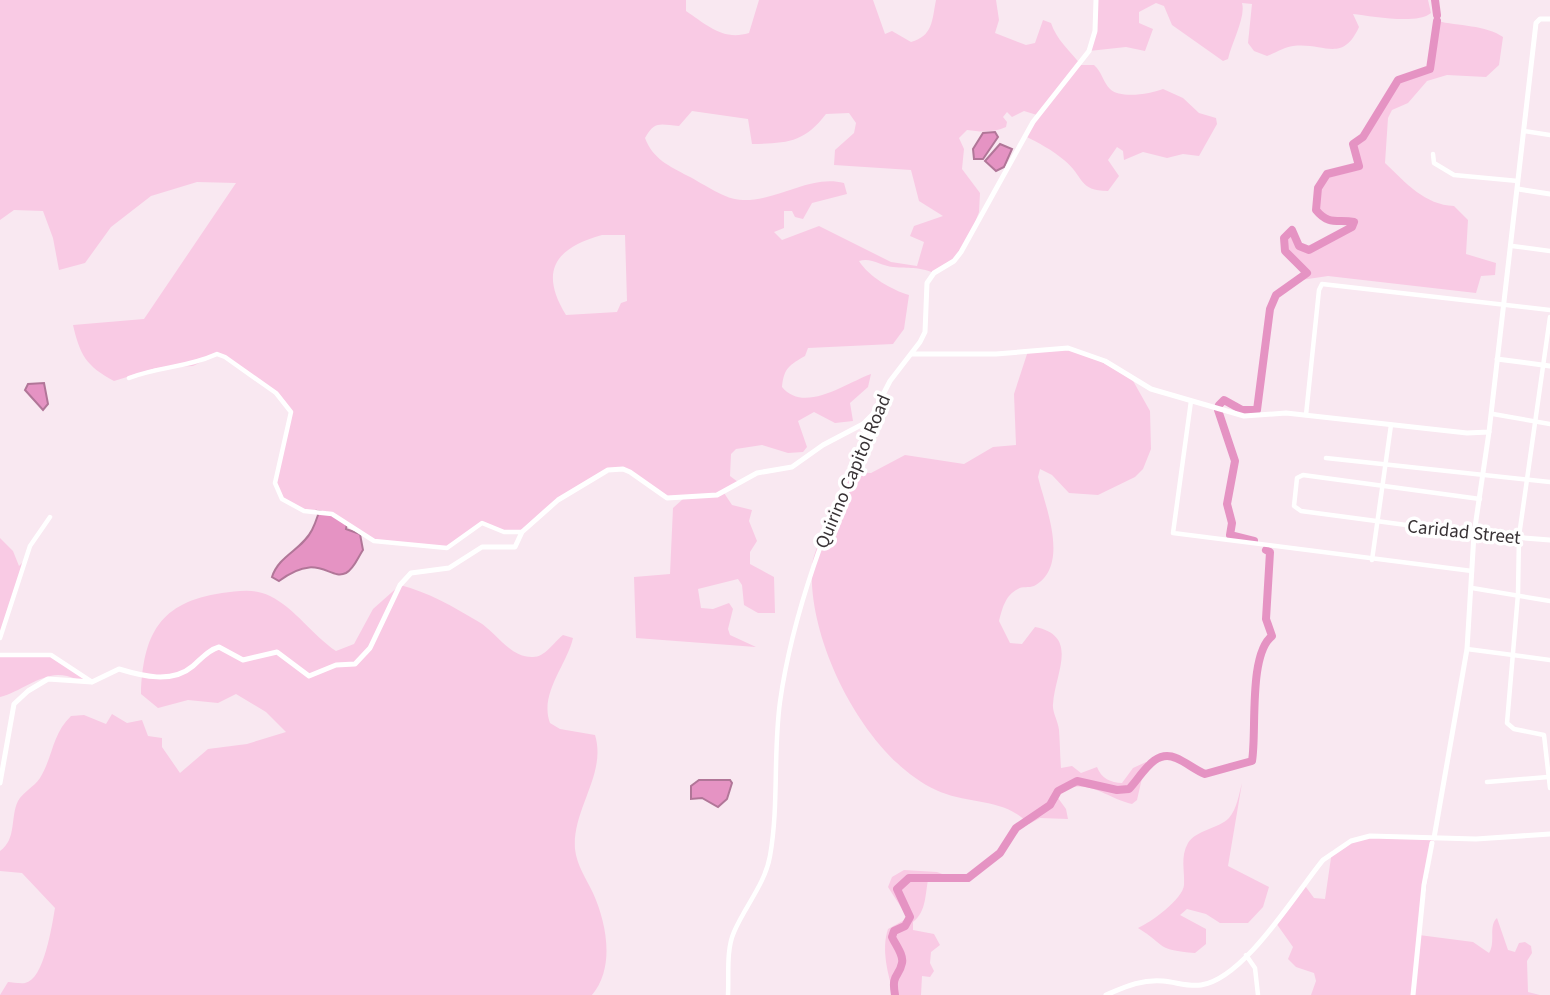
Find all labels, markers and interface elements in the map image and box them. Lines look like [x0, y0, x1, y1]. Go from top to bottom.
street label: Quirino Capitol Road [809, 390, 898, 553]
street label: Caridad Street [1406, 513, 1522, 552]

